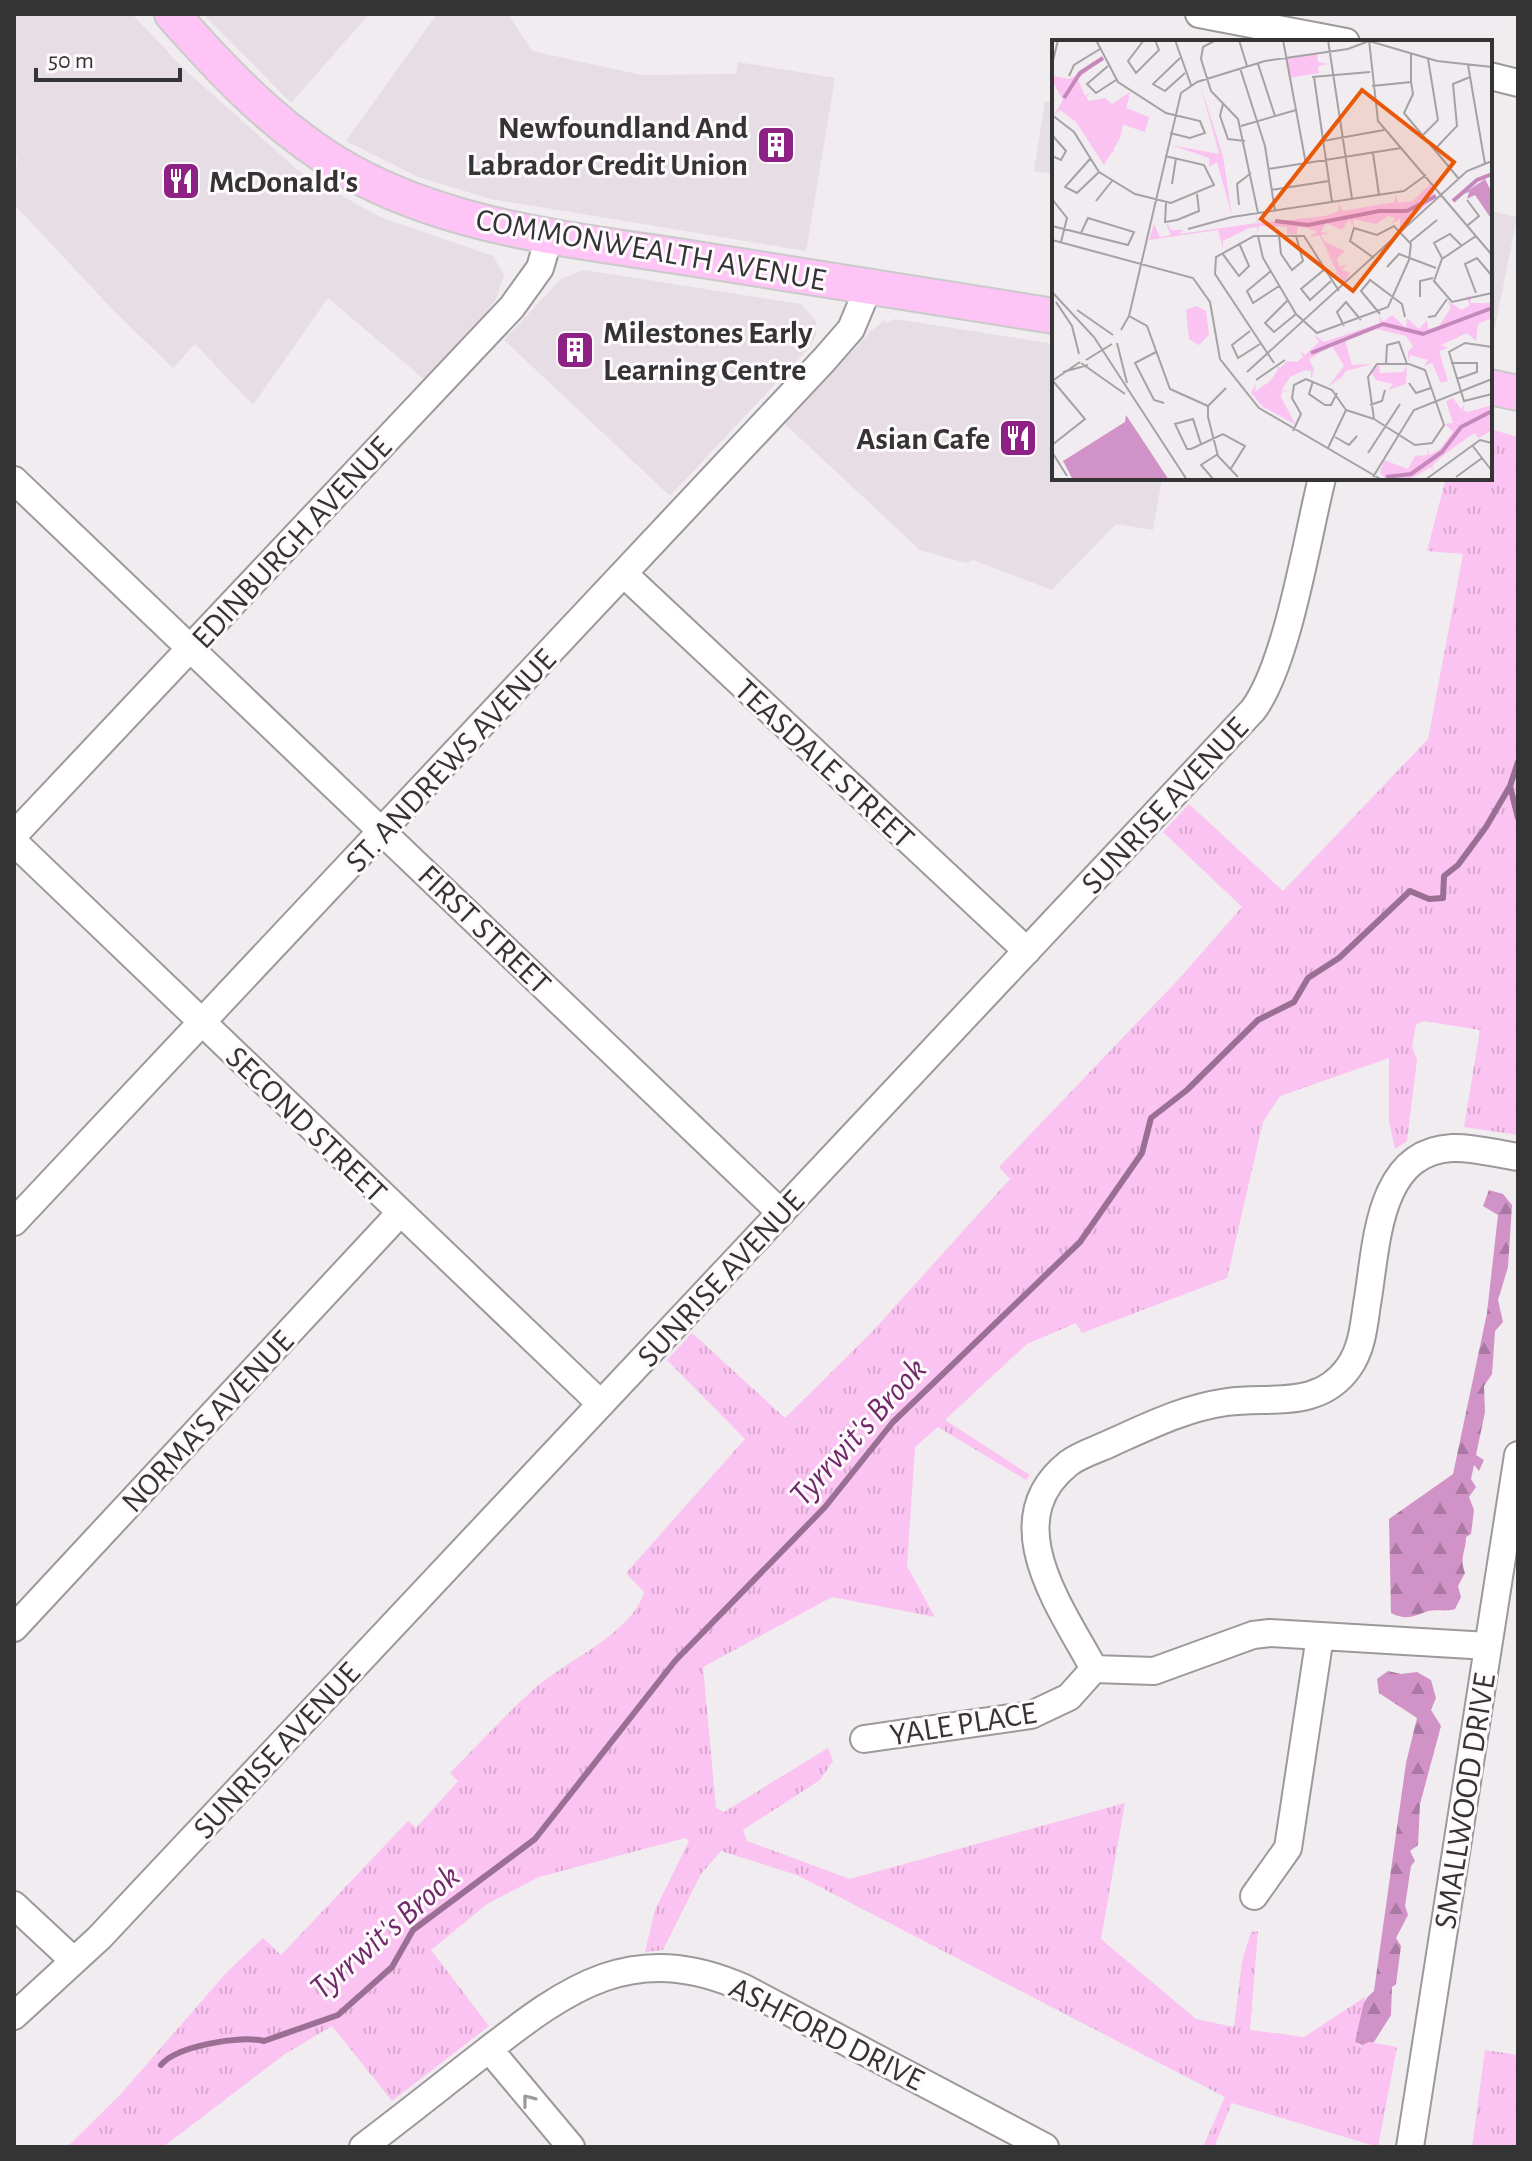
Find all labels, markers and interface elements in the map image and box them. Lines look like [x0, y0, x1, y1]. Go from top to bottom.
scale bar [36, 32, 180, 82]
inset map [1052, 40, 1492, 480]
text: 50 m [48, 49, 94, 73]
place label: Newfoundland And Labrador Credit Union [467, 112, 748, 181]
building icon: Newfoundland And Labrador Credit Union [755, 124, 797, 166]
restaurant icon: McDonald's [160, 160, 202, 202]
place label: McDonald's [209, 166, 358, 198]
street label: COMMONWEALTH AVENUE [473, 203, 828, 297]
place label: Milestones Early Learning Centre [603, 317, 813, 386]
building icon: Milestones Early Learning Centre [554, 329, 596, 371]
restaurant icon: Asian Cafe [997, 417, 1039, 459]
place label: Asian Cafe [856, 423, 990, 455]
street label: EDINBURGH AVENUE [186, 431, 398, 655]
street label: ST. ANDREWS AVENUE [340, 643, 562, 878]
street label: TEASDALE STREET [729, 673, 920, 855]
street label: SUNRISE AVENUE [1075, 711, 1254, 900]
street label: FIRST STREET [412, 859, 557, 1001]
street label: SECOND STREET [220, 1041, 393, 1209]
street label: SUNRISE AVENUE [631, 1184, 810, 1373]
street label: NORMA'S AVENUE [116, 1325, 300, 1519]
water label: Tyrrwit's Brook [784, 1352, 933, 1513]
street label: SUNRISE AVENUE [187, 1656, 366, 1845]
street label: SMALLWOOD DRIVE [1429, 1671, 1501, 1931]
street label: YALE PLACE [888, 1697, 1039, 1751]
water label: Tyrrwit's Brook [304, 1859, 467, 2006]
street label: ASHFORD DRIVE [724, 1971, 929, 2097]
one-way arrow [524, 2094, 538, 2109]

